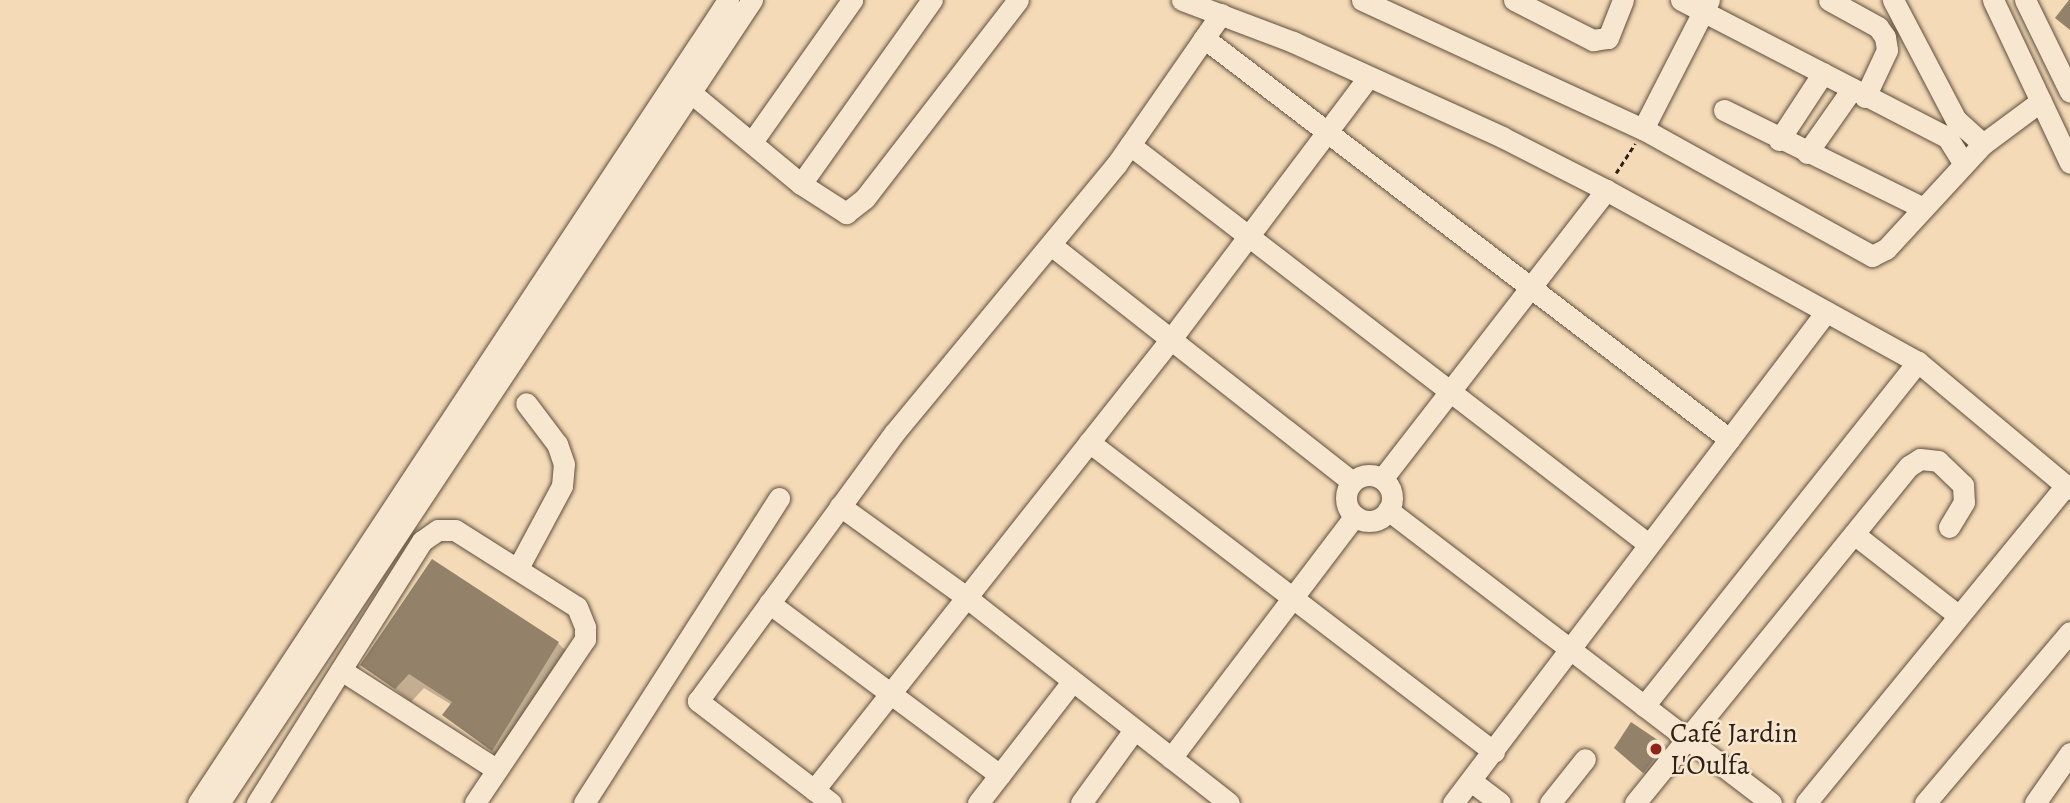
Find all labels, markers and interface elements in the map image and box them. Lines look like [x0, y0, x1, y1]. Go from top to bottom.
place label: Café Jardin L'Oulfa [1670, 716, 1797, 782]
marker: Café Jardin L'Oulfa [1648, 741, 1664, 757]

